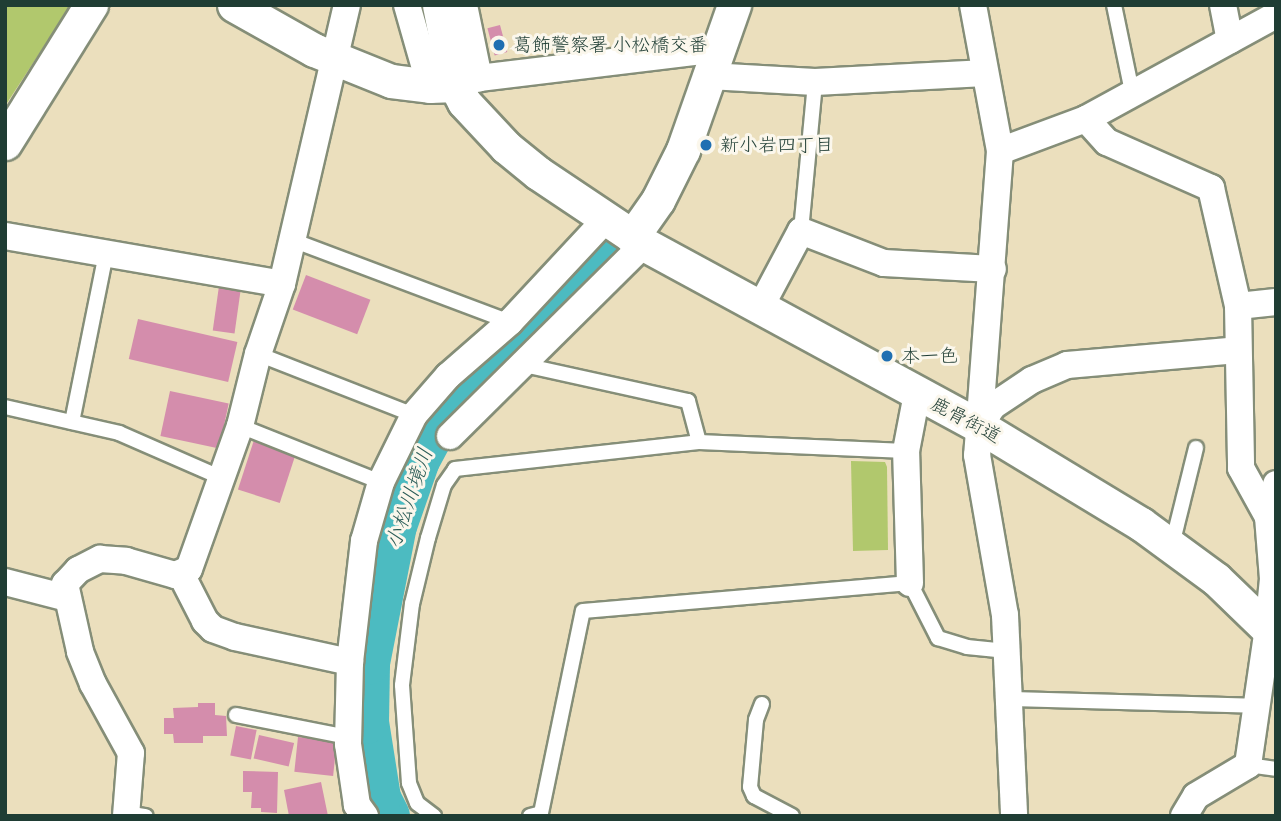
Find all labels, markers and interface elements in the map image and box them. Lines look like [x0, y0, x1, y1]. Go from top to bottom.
place label: 葛飾警察署 小松橋交番 [513, 34, 708, 56]
marker: 葛飾警察署 小松橋交番 [491, 37, 507, 53]
place label: 新小岩四丁目 [720, 134, 834, 156]
marker: 新小岩四丁目 [698, 137, 714, 153]
place label: 本一色 [901, 345, 958, 367]
marker: 本一色 [879, 348, 895, 364]
street label: 鹿骨街道 [927, 392, 1005, 448]
water label: 小松川境川 [380, 444, 438, 552]

